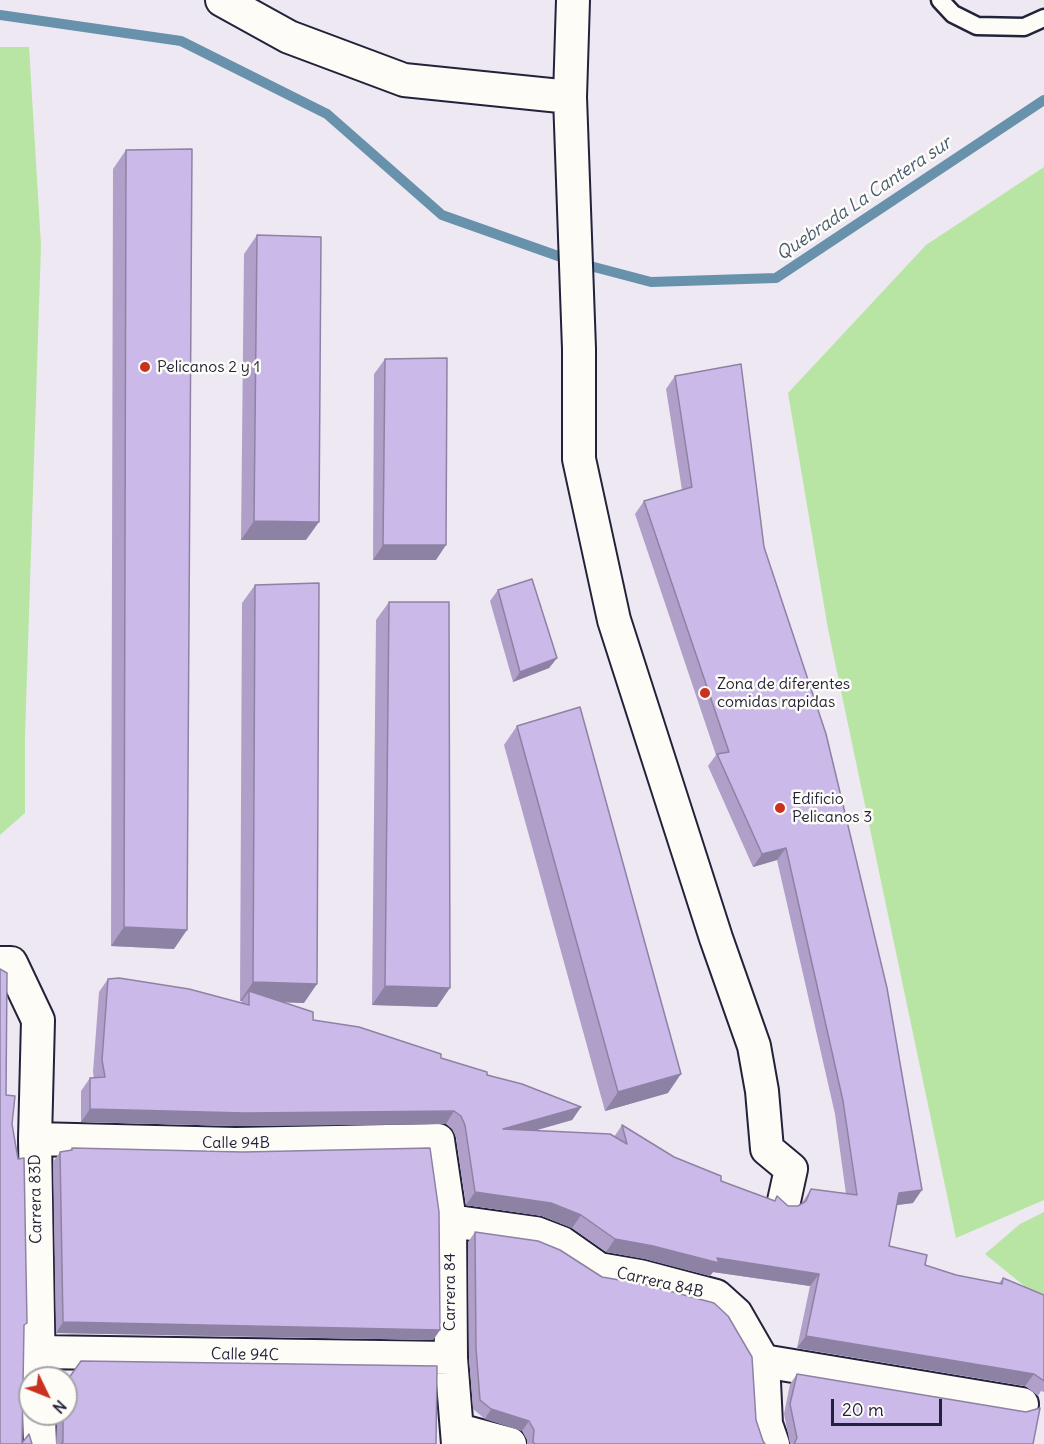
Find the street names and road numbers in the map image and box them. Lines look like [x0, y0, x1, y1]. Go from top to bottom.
street label: Calle 94B [202, 1133, 270, 1153]
street label: Carrera 83D [26, 1154, 46, 1244]
street label: Carrera 84 [440, 1253, 460, 1331]
street label: Carrera 84B [614, 1264, 706, 1302]
street label: Calle 94C [211, 1345, 279, 1365]

